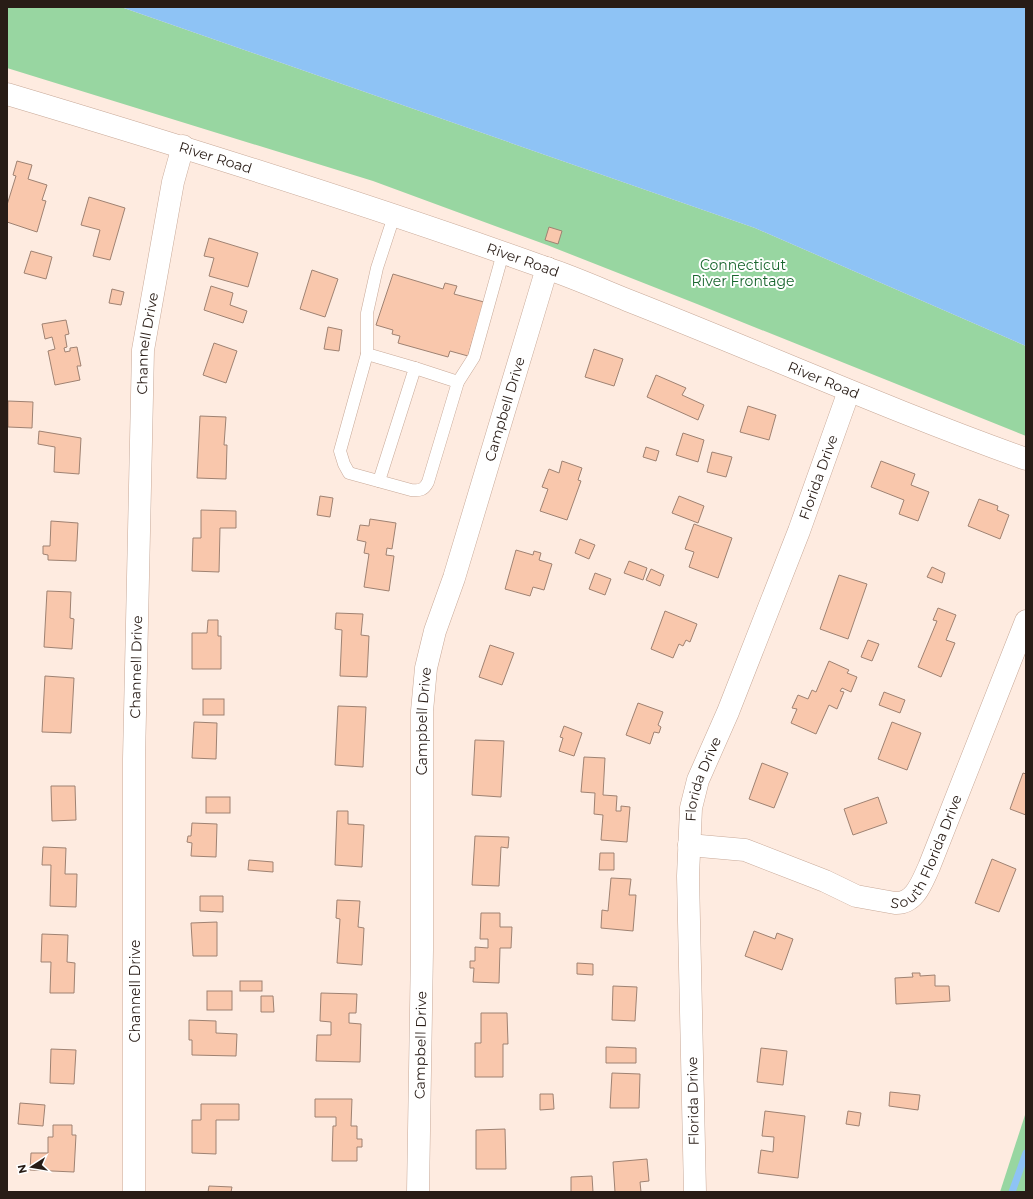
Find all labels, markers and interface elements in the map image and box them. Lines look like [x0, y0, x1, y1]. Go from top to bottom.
street label: River Road [177, 138, 254, 178]
street label: River Road [484, 239, 562, 281]
park label: Connecticut River Frontage [691, 256, 795, 290]
street label: Channell Drive [133, 291, 162, 395]
street label: Campbell Drive [480, 355, 529, 464]
street label: River Road [785, 357, 862, 403]
street label: Florida Drive [795, 432, 842, 522]
street label: Channell Drive [126, 615, 146, 719]
street label: Campbell Drive [413, 666, 435, 775]
street label: Florida Drive [681, 734, 725, 822]
street label: South Florida Drive [889, 792, 966, 913]
street label: Channell Drive [126, 940, 144, 1042]
street label: Campbell Drive [411, 991, 430, 1099]
street label: Florida Drive [683, 1056, 703, 1146]
north arrow [12, 1147, 52, 1187]
text: N [14, 1163, 30, 1175]

